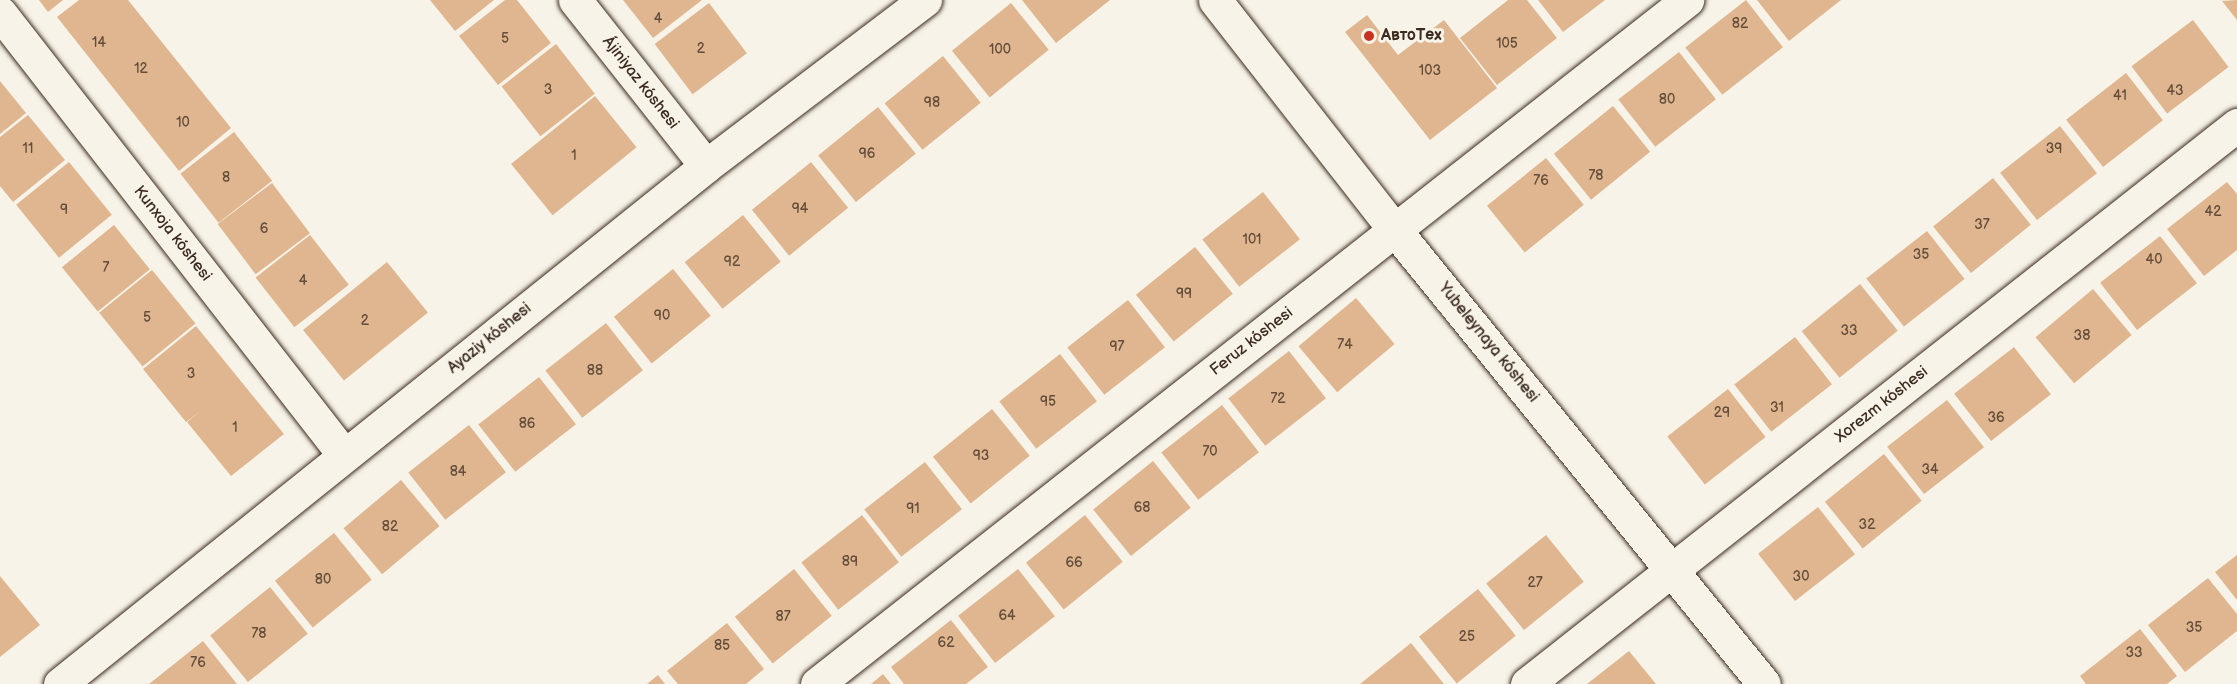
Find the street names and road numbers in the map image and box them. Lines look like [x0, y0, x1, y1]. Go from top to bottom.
street label: Ájiniyaz kóshesi [598, 33, 682, 133]
street label: Kunxoja kóshesi [129, 183, 215, 285]
street label: Yubeleynaya kóshesi [1434, 279, 1542, 407]
street label: Ayaziy kóshesi [444, 299, 536, 379]
street label: Feruz kóshesi [1207, 304, 1297, 380]
street label: Xorezm kóshesi [1832, 363, 1932, 447]

